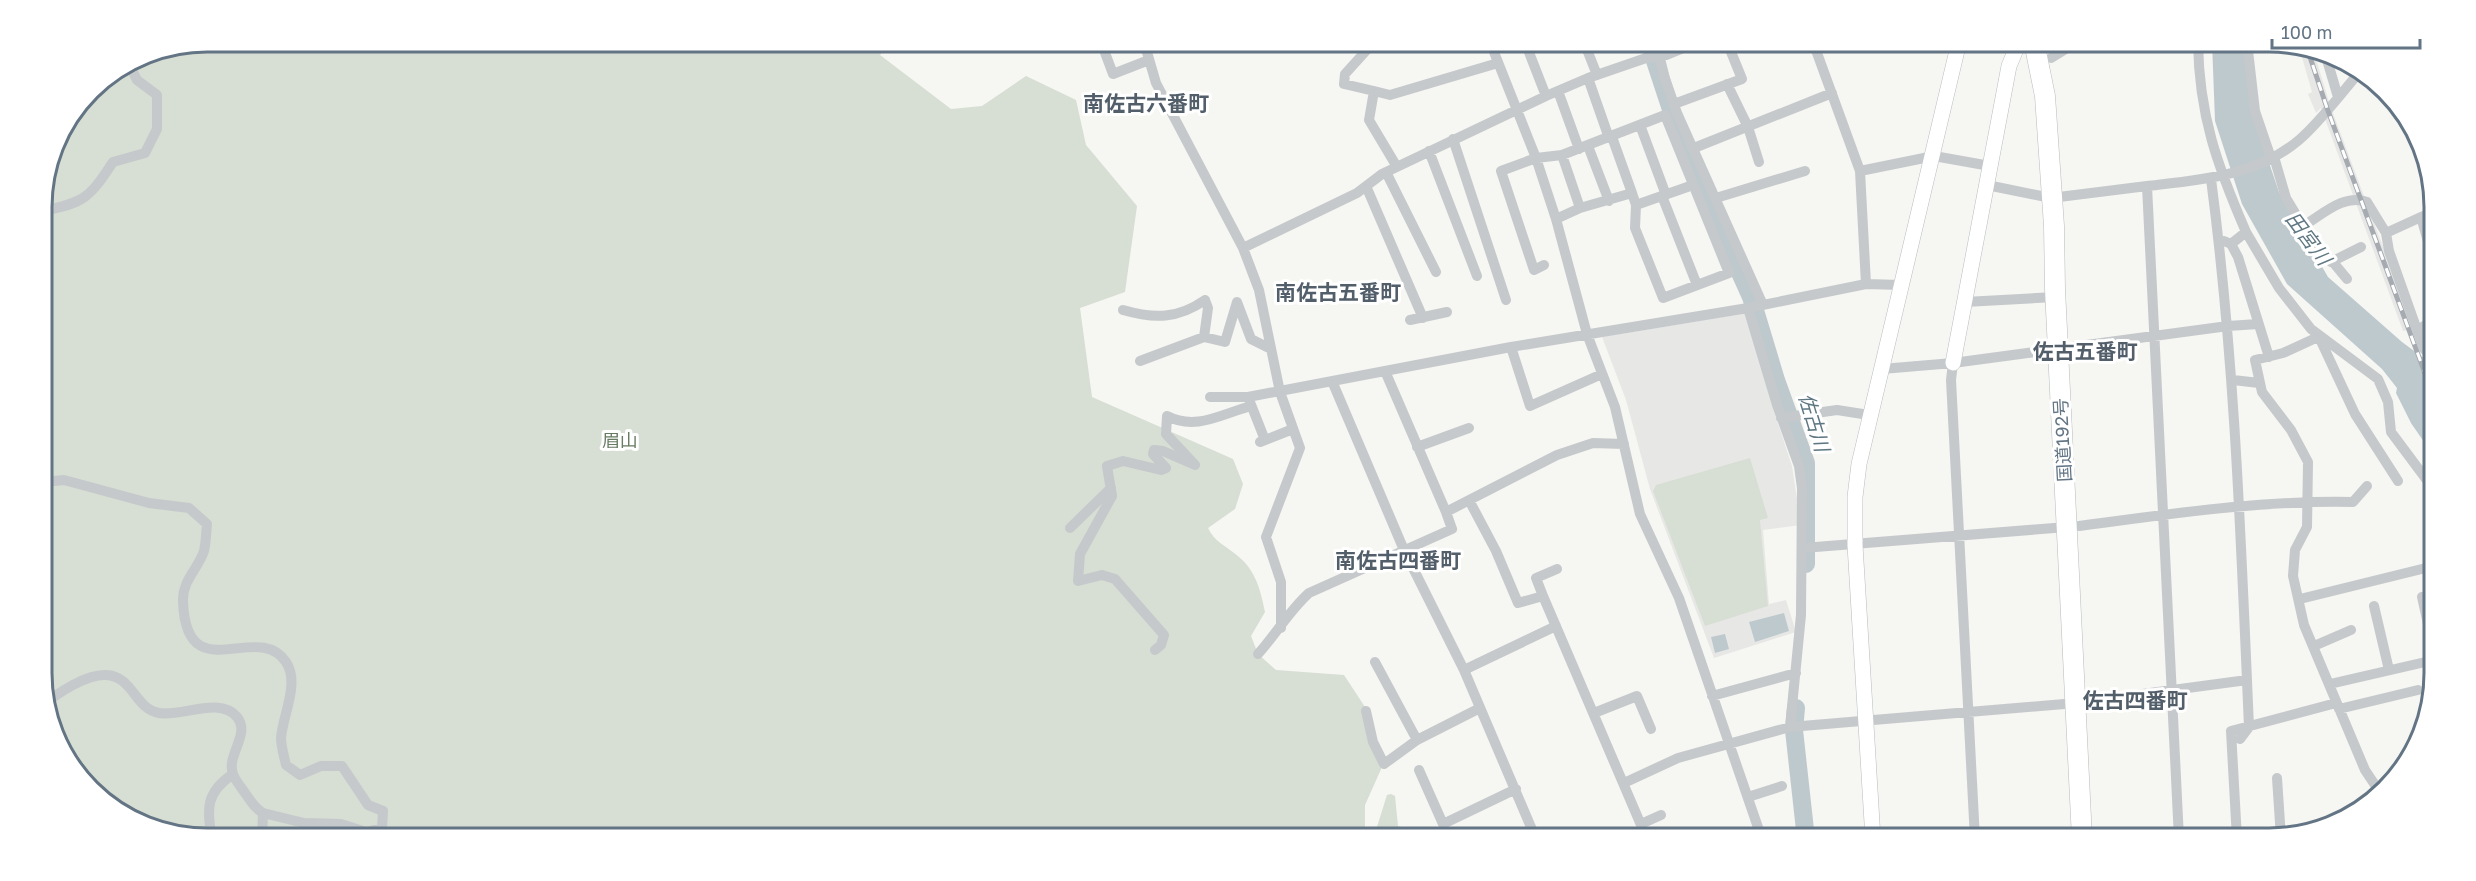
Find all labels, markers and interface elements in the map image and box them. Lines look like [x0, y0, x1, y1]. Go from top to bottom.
scale bar [2272, 12, 2420, 50]
text: 100 m [2281, 21, 2332, 43]
district label: 南佐古六番町 [1083, 90, 1209, 116]
water label: 田宮川 [2281, 207, 2338, 271]
district label: 南佐古五番町 [1275, 279, 1401, 305]
district label: 佐古五番町 [2033, 338, 2138, 364]
water label: 佐古川 [1795, 390, 1836, 456]
street label: 国道192号 [2049, 397, 2075, 483]
park label: 眉山 [602, 429, 638, 451]
district label: 南佐古四番町 [1335, 547, 1461, 573]
district label: 佐古四番町 [2083, 687, 2188, 713]

